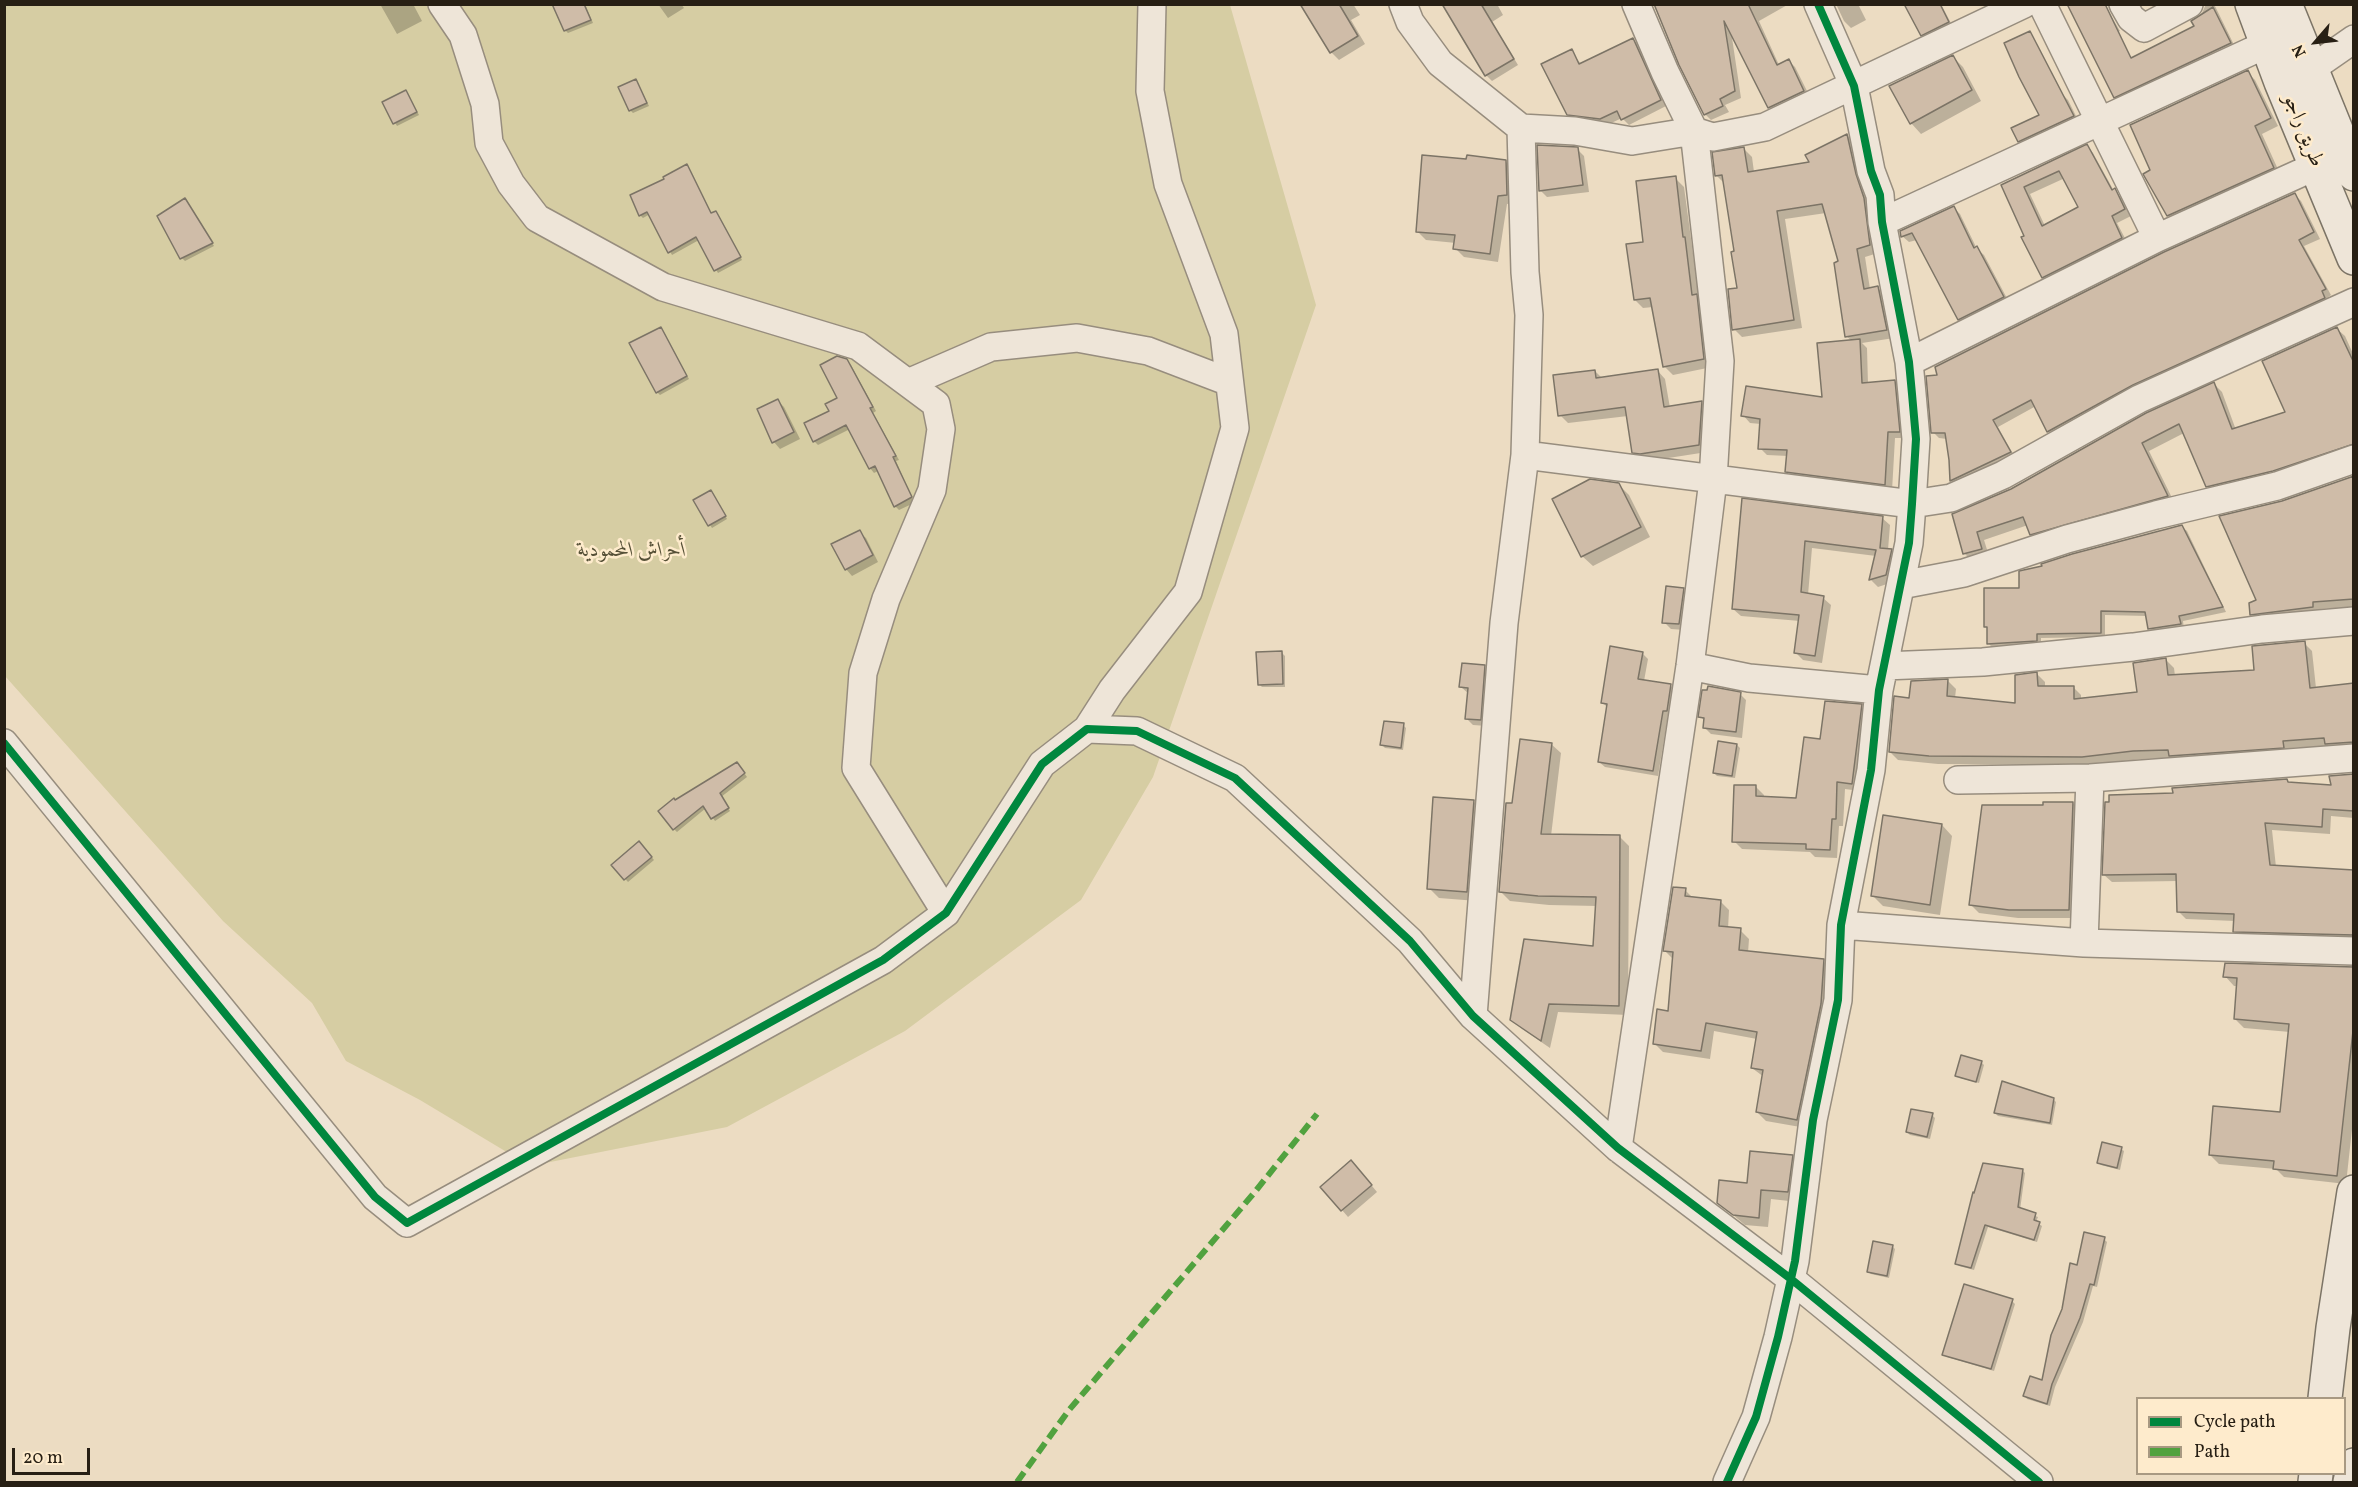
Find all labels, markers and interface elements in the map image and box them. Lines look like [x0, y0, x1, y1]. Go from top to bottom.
north arrow [2286, 12, 2346, 72]
text: N [2288, 40, 2313, 61]
street label: طريق راجو [2276, 91, 2328, 171]
park label: أحراش المحمودية [578, 539, 686, 565]
legend [2136, 1397, 2346, 1475]
text: Cycle path [2194, 1410, 2276, 1435]
scale bar [15, 1436, 93, 1474]
text: Path [2194, 1440, 2230, 1465]
text: 20 m [23, 1446, 63, 1471]

